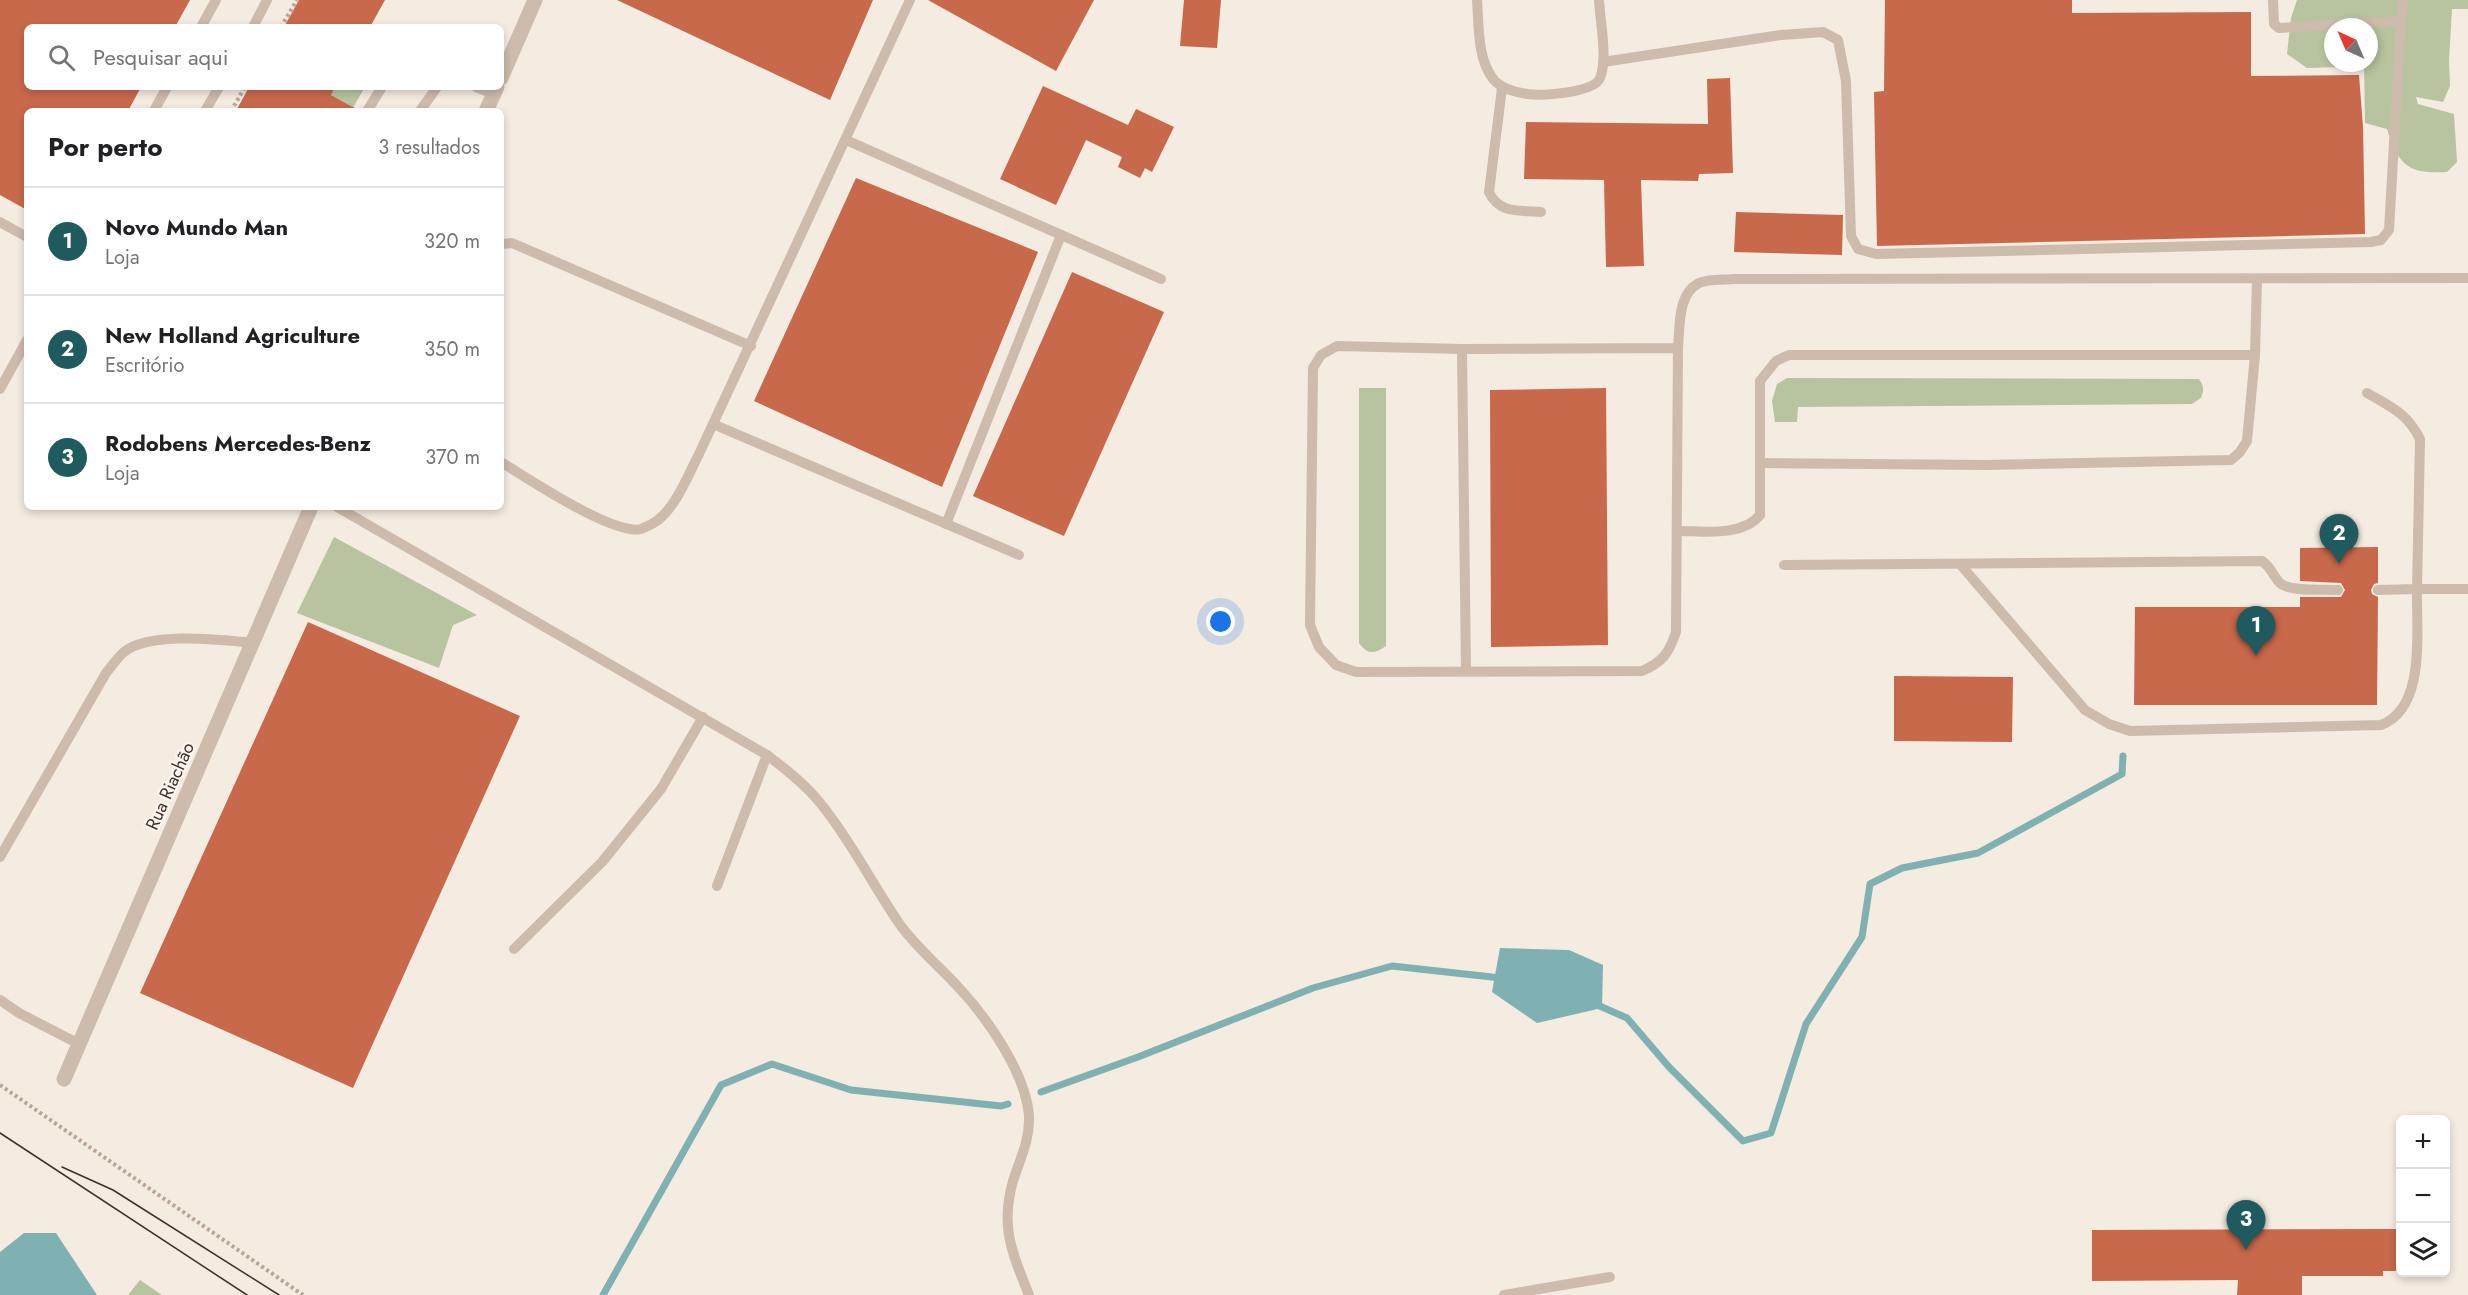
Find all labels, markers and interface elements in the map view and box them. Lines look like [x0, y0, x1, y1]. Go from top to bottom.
north arrow [2324, 18, 2378, 72]
search box [24, 24, 504, 90]
icon: search [45, 41, 78, 74]
text: Pesquisar aqui [93, 41, 228, 73]
text: Por perto [48, 128, 162, 166]
text: 3 resultados [378, 133, 480, 162]
text: Novo Mundo Man [105, 211, 288, 243]
text: 1 [62, 227, 73, 256]
text: 320 m [424, 227, 480, 256]
text: Loja [105, 243, 140, 272]
text: New Holland Agriculture [105, 319, 360, 351]
text: 2 [61, 335, 74, 364]
text: 350 m [424, 335, 480, 364]
text: Escritório [105, 351, 184, 380]
text: Rodobens Mercedes-Benz [105, 427, 371, 459]
text: 3 [61, 443, 74, 472]
text: 370 m [425, 443, 480, 472]
text: Loja [105, 459, 140, 488]
pin: 2 [2320, 514, 2358, 564]
pin: 1 [2236, 606, 2276, 656]
your location [1206, 607, 1235, 636]
street label: Rua Riachão [139, 738, 201, 834]
map controls [2396, 1115, 2450, 1277]
button: + [2396, 1115, 2450, 1169]
button: − [2396, 1169, 2450, 1223]
pin: 3 [2226, 1200, 2266, 1250]
button: layers [2396, 1223, 2450, 1277]

